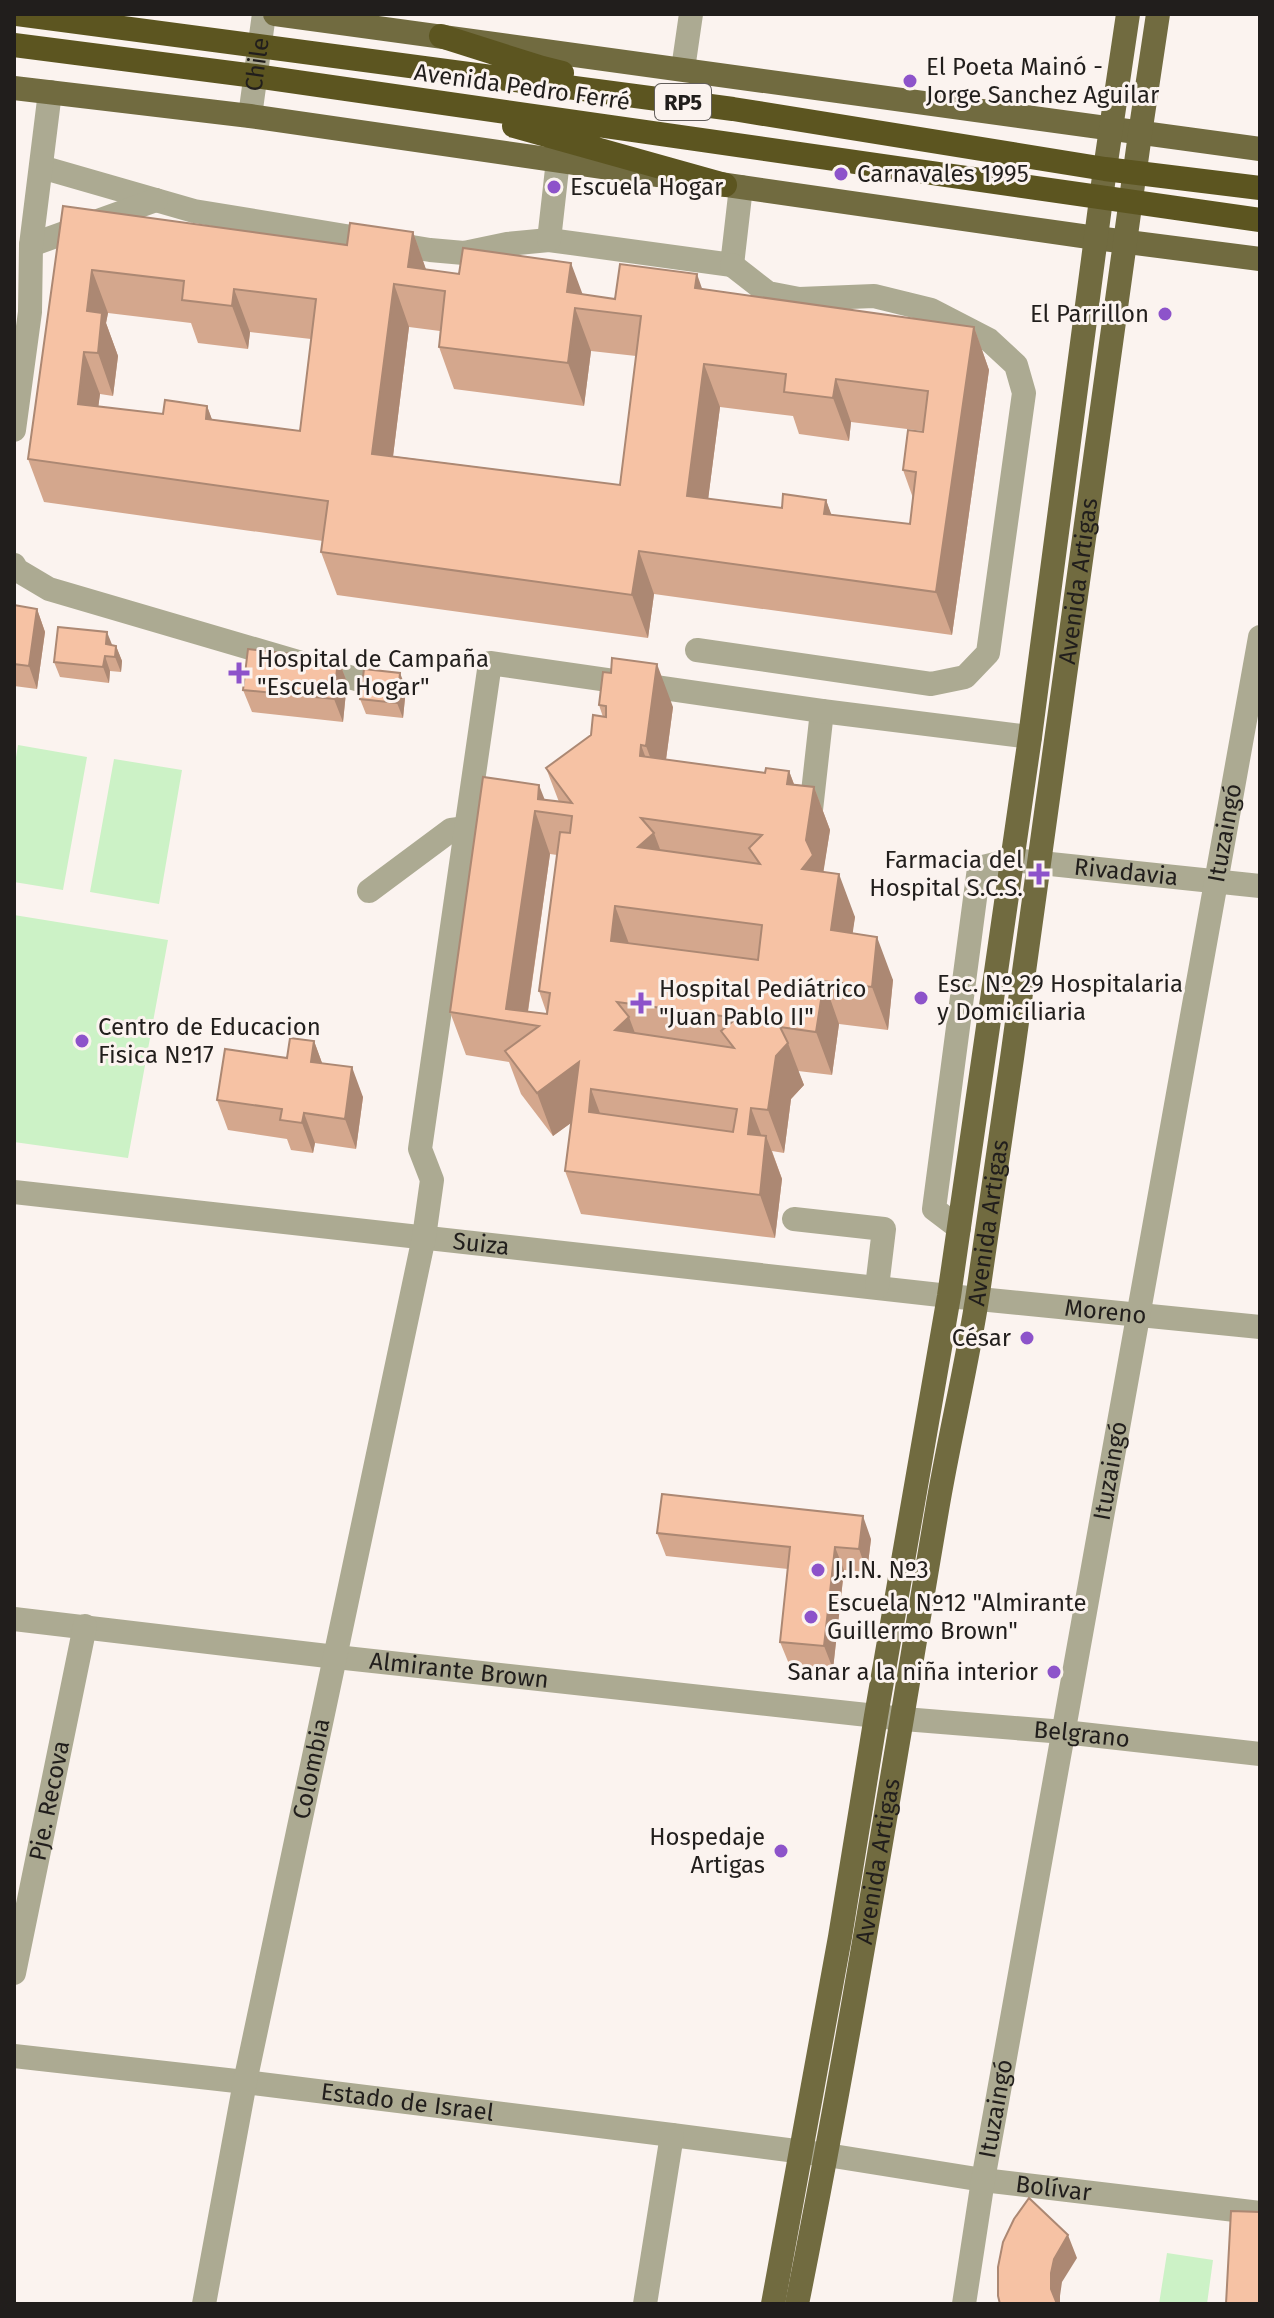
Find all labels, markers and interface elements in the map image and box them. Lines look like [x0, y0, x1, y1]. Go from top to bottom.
street label: Chile [240, 36, 275, 93]
place label: El Poeta Mainó - Jorge Sanchez Aguilar [926, 53, 1160, 109]
street label: Avenida Pedro Ferré [412, 58, 632, 116]
marker: El Poeta Mainó - Jorge Sanchez Aguilar [901, 72, 919, 90]
road number: RP5 [655, 84, 711, 120]
place label: Carnavales 1995 [857, 160, 1029, 188]
marker: Carnavales 1995 [832, 165, 850, 183]
place label: Escuela Hogar [570, 173, 724, 201]
marker: Escuela Hogar [545, 178, 563, 196]
place label: El Parrillon [1030, 300, 1149, 328]
marker: El Parrillon [1156, 305, 1174, 323]
street label: Avenida Artigas [1053, 496, 1104, 666]
place label: Hospital de Campaña "Escuela Hogar" [257, 645, 489, 701]
marker: Hospital de Campaña "Escuela Hogar" [228, 662, 250, 684]
street label: Ituzaingó [1202, 781, 1247, 885]
place label: Farmacia del Hospital S.C.S. [869, 846, 1023, 902]
street label: Rivadavia [1073, 853, 1180, 891]
marker: Farmacia del Hospital S.C.S. [1030, 865, 1048, 883]
place label: Esc. Nº 29 Hospitalaria y Domiciliaria [937, 970, 1183, 1026]
place label: Hospital Pediátrico "Juan Pablo II" [659, 975, 866, 1031]
marker: Esc. Nº 29 Hospitalaria y Domiciliaria [912, 989, 930, 1007]
marker: Hospital Pediátrico "Juan Pablo II" [630, 992, 652, 1014]
place label: Centro de Educacion Fisica Nº17 [98, 1013, 321, 1069]
marker: Centro de Educacion Fisica Nº17 [73, 1032, 91, 1050]
street label: Avenida Artigas [962, 1138, 1014, 1308]
street label: Suiza [451, 1227, 511, 1261]
street label: Moreno [1063, 1294, 1148, 1330]
place label: César [952, 1324, 1012, 1352]
marker: César [1018, 1329, 1036, 1347]
street label: Ituzaingó [1088, 1419, 1133, 1522]
place label: J.I.N. Nº3 [834, 1556, 929, 1584]
marker: J.I.N. Nº3 [809, 1561, 827, 1579]
place label: Escuela Nº12 "Almirante Guillermo Brown" [827, 1589, 1086, 1645]
marker: Escuela Nº12 "Almirante Guillermo Brown" [802, 1608, 820, 1626]
street label: Almirante Brown [368, 1647, 550, 1694]
place label: Sanar a la niña interior [788, 1658, 1039, 1686]
marker: Sanar a la niña interior [1045, 1663, 1063, 1681]
street label: Colombia [287, 1716, 336, 1822]
street label: Belgrano [1032, 1716, 1131, 1753]
street label: Pje. Recova [23, 1738, 75, 1863]
street label: Avenida Artigas [850, 1776, 906, 1946]
place label: Hospedaje Artigas [649, 1823, 765, 1879]
marker: Hospedaje Artigas [772, 1842, 790, 1860]
street label: Ituzaingó [973, 2057, 1018, 2160]
street label: Estado de Israel [319, 2078, 495, 2127]
street label: Bolívar [1014, 2170, 1094, 2207]

